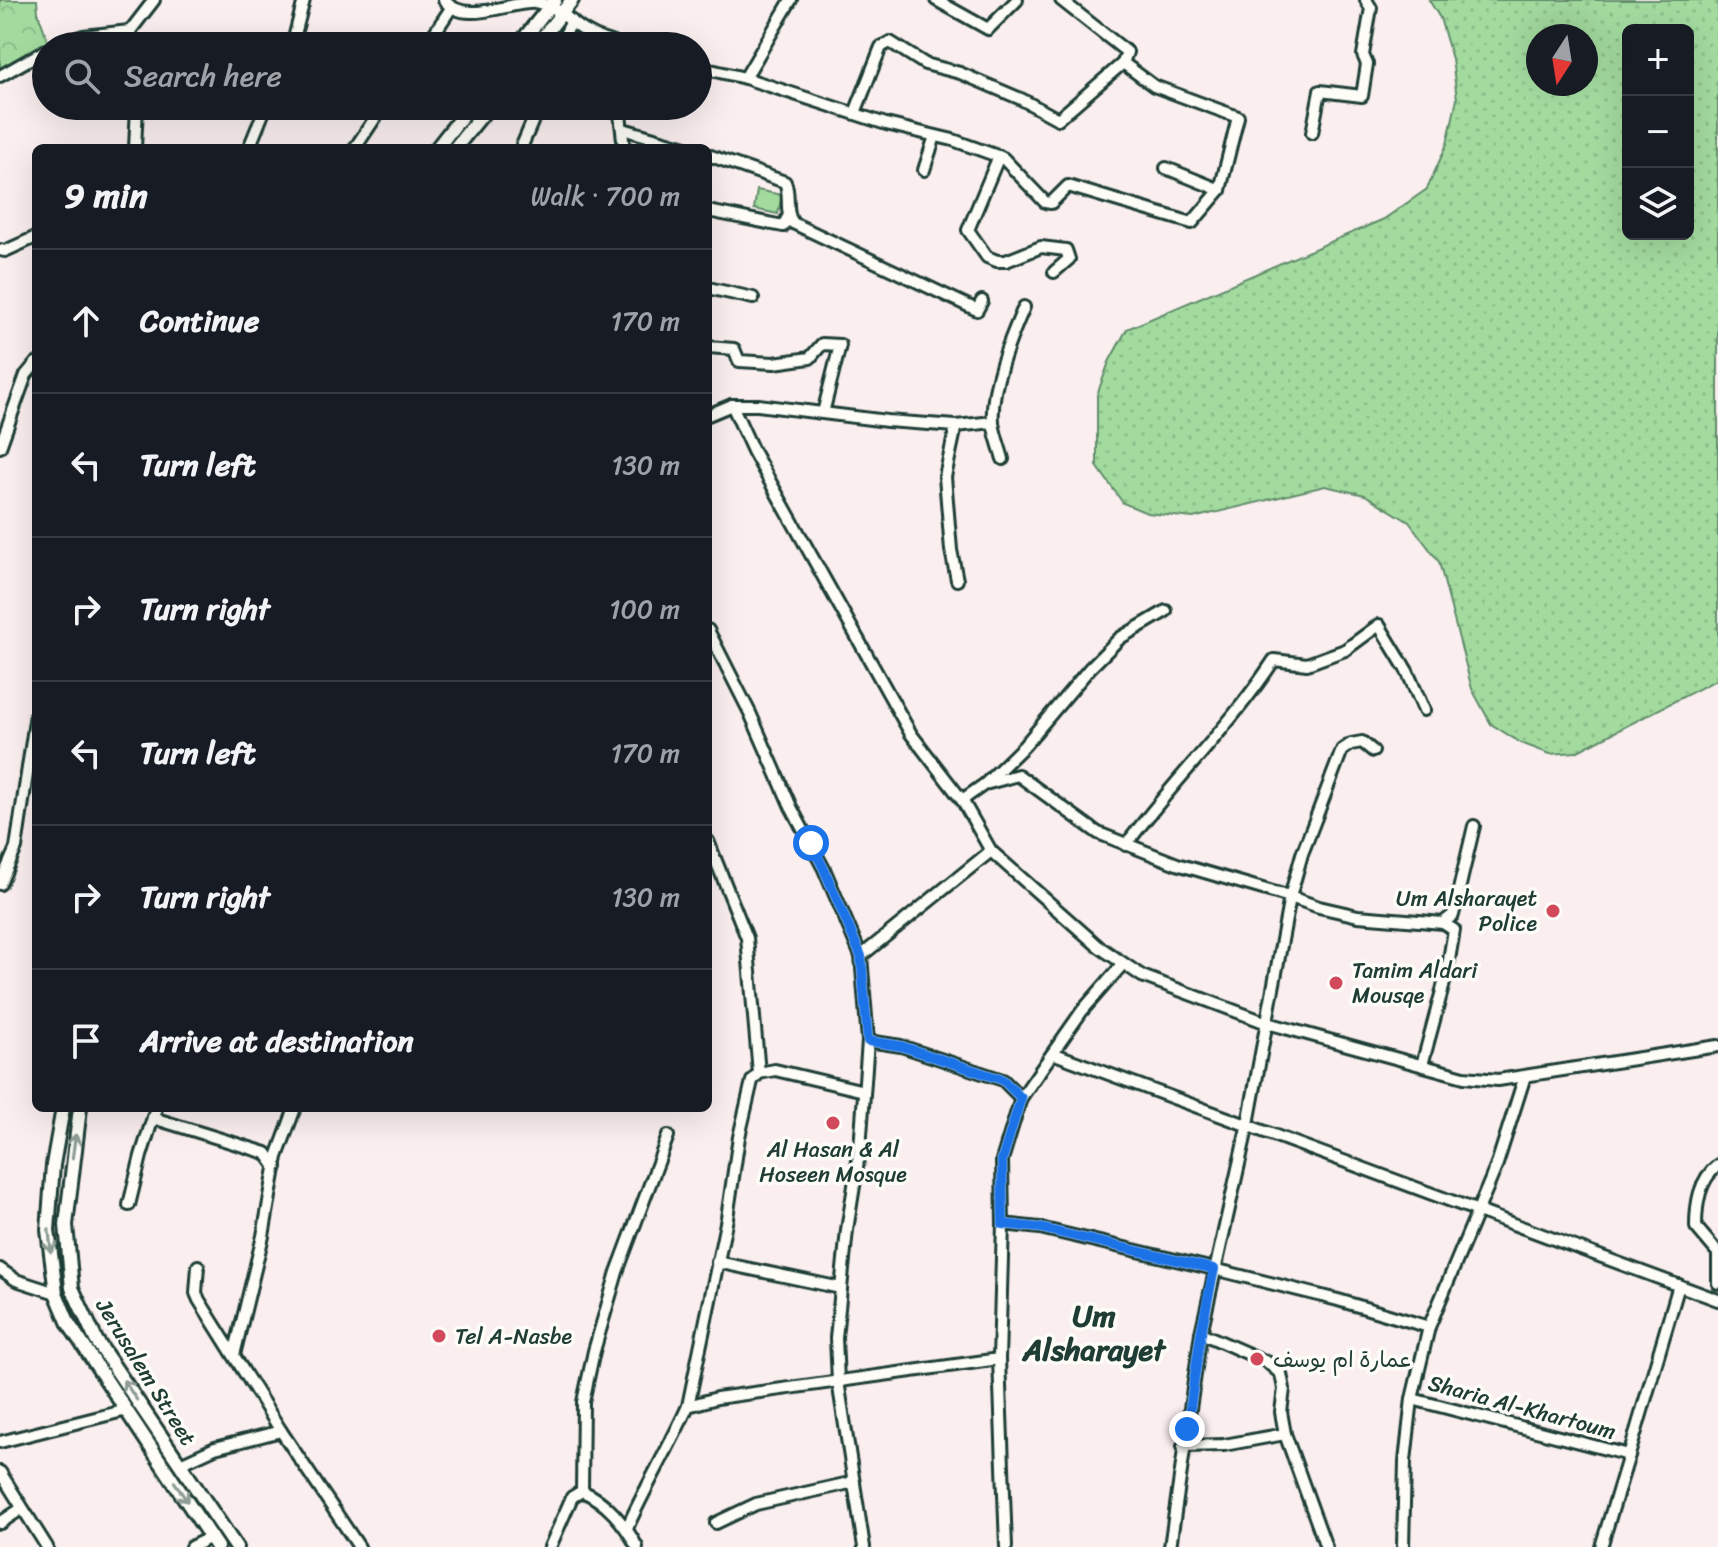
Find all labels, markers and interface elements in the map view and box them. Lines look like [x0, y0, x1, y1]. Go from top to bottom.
north arrow [1526, 24, 1598, 96]
map controls [1622, 24, 1694, 240]
button: + [1622, 24, 1694, 96]
search box [32, 32, 712, 120]
text: Search here [124, 49, 282, 103]
icon: search [60, 54, 104, 98]
button: − [1622, 96, 1694, 168]
text: 9 min [64, 166, 148, 226]
button: layers [1622, 168, 1694, 240]
text: Walk · 700 m [531, 173, 680, 219]
text: Continue [140, 294, 259, 348]
text: 170 m [611, 298, 680, 344]
icon: ahead [64, 299, 108, 343]
text: Turn left [140, 438, 256, 492]
text: 130 m [611, 442, 680, 488]
icon: left [64, 443, 108, 487]
text: Turn right [140, 582, 270, 636]
text: 100 m [609, 586, 680, 632]
icon: right [64, 587, 108, 631]
text: Turn left [140, 726, 256, 780]
text: 170 m [611, 730, 680, 776]
icon: left [64, 731, 108, 775]
route start [793, 825, 829, 861]
text: Turn right [140, 870, 270, 924]
text: 130 m [611, 874, 680, 920]
icon: right [64, 875, 108, 919]
place label: Um Alsharayet Police [1396, 879, 1537, 943]
marker: Um Alsharayet Police [1544, 902, 1562, 920]
place label: Tamim Aldari Mousqe [1352, 951, 1478, 1015]
marker: Tamim Aldari Mousqe [1327, 974, 1345, 992]
text: Arrive at destination [140, 1014, 414, 1068]
icon: arrive [64, 1019, 108, 1063]
marker: Al Hasan & Al Hoseen Mosque [824, 1114, 842, 1132]
place label: Al Hasan & Al Hoseen Mosque [759, 1130, 907, 1194]
one-way arrow [67, 1134, 82, 1159]
one-way arrow [43, 1227, 58, 1254]
district label: Um Alsharayet [1021, 1289, 1167, 1377]
street label: Jerusalem Street [84, 1290, 207, 1454]
place label: Tel A-Nasbe [455, 1317, 573, 1356]
marker: Tel A-Nasbe [430, 1327, 448, 1345]
place label: عمارة ام يوسف [1273, 1340, 1412, 1379]
marker: عمارة ام يوسف [1248, 1350, 1266, 1368]
street label: Sharia Al-Khartoum [1424, 1363, 1620, 1451]
one-way arrow [121, 1379, 138, 1401]
route end [1169, 1411, 1205, 1447]
one-way arrow [173, 1480, 189, 1503]

